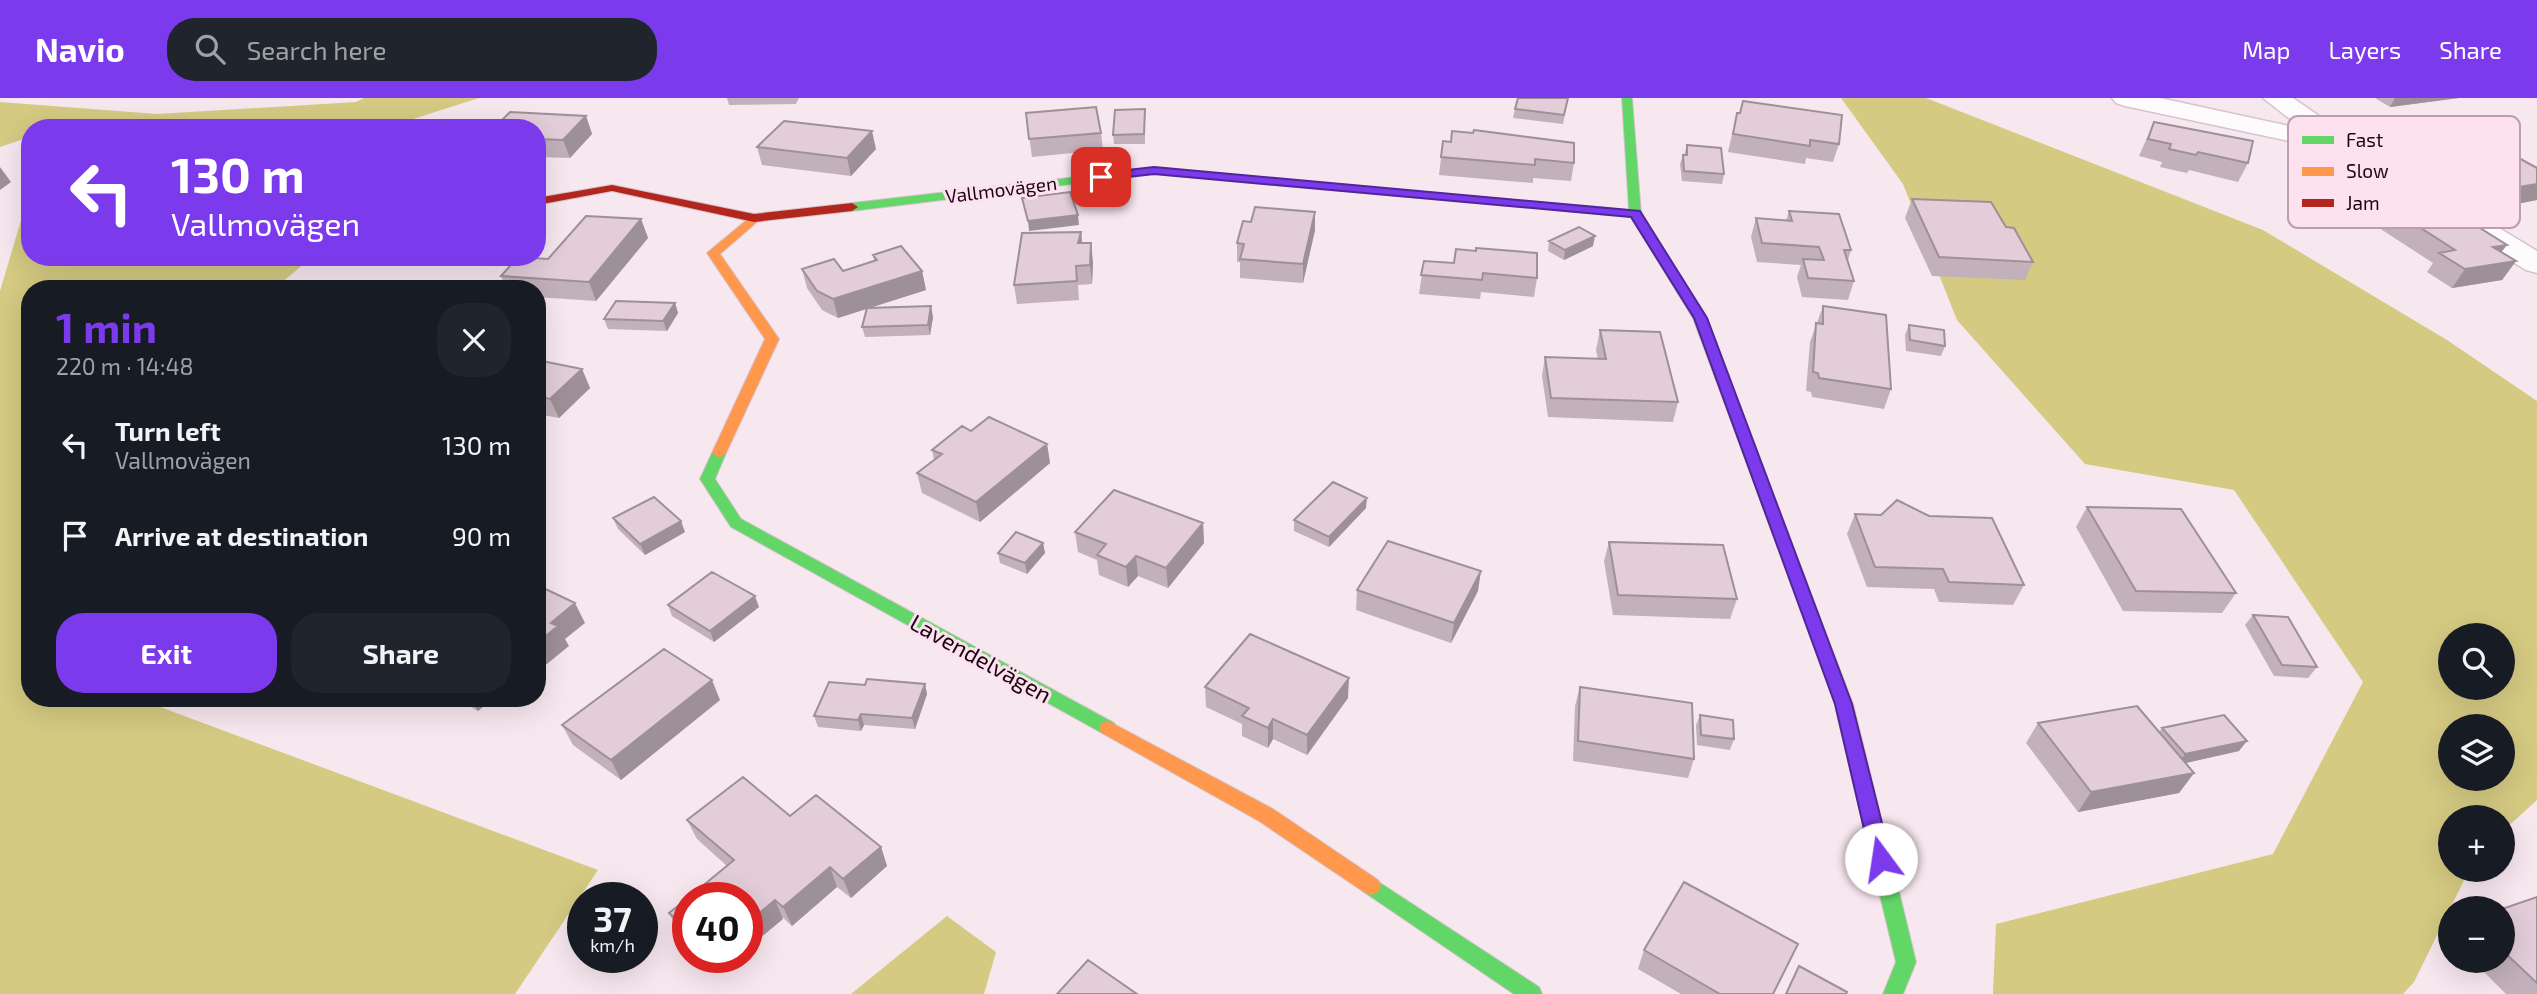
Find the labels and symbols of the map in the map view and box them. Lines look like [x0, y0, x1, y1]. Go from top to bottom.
legend [2288, 116, 2520, 228]
text: Fast [2346, 128, 2383, 151]
pin [1071, 147, 1131, 207]
text: Slow [2346, 159, 2389, 182]
street label: Vallmovägen [944, 171, 1058, 207]
text: Jam [2346, 191, 2380, 214]
street label: Lavendelvägen [905, 608, 1057, 708]
position arrow [1844, 822, 1918, 896]
speed limit sign: 40 [672, 882, 763, 973]

